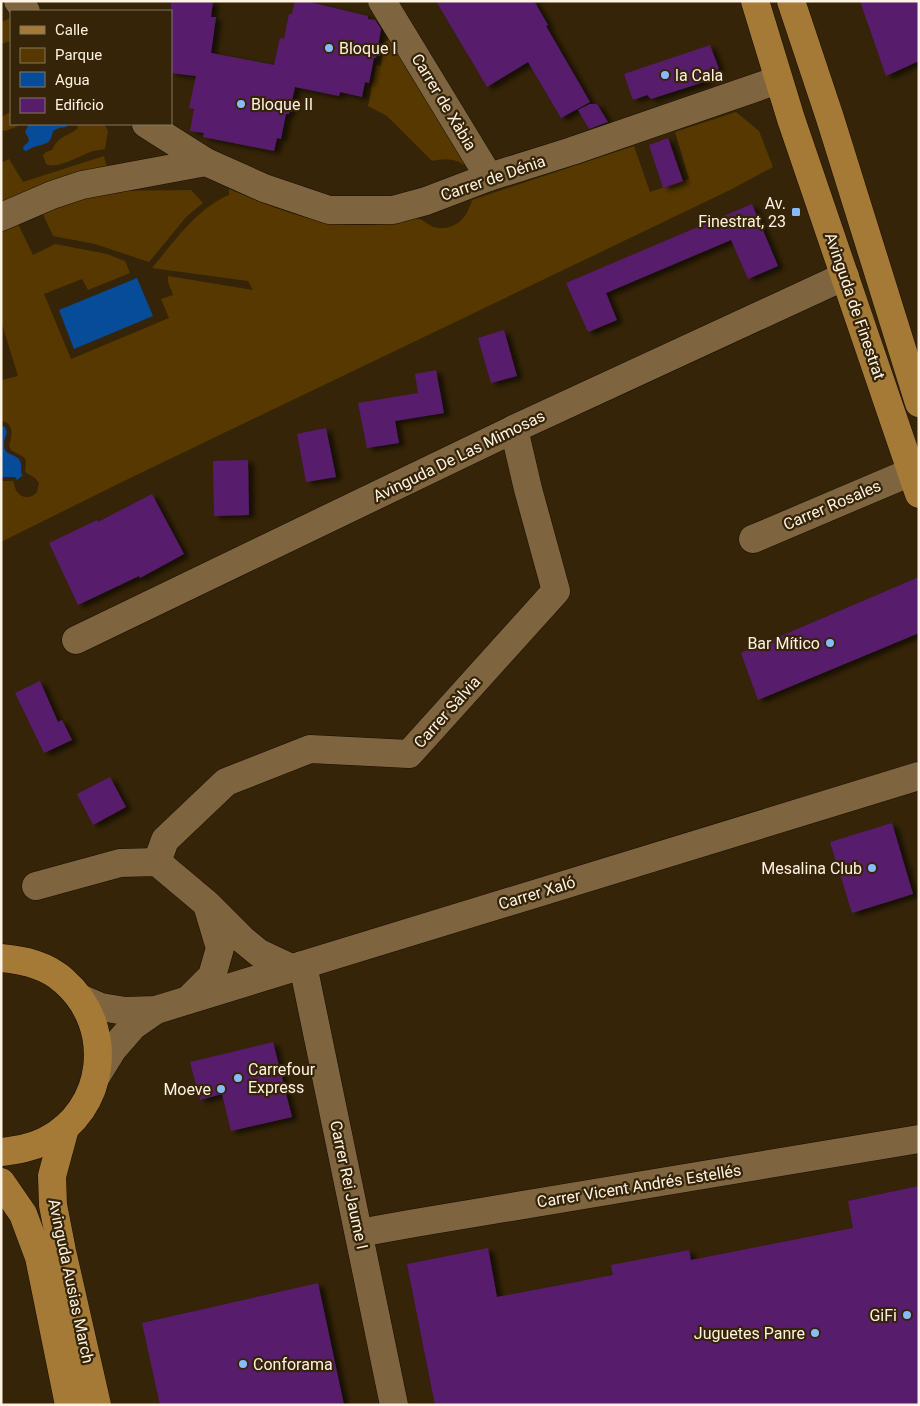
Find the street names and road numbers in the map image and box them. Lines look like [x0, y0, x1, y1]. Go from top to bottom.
street label: Carrer de Xàbia [408, 50, 480, 154]
street label: Carrer de Dénia [438, 151, 548, 205]
street label: Avinguda de Finestrat [821, 230, 889, 382]
street label: Avinguda De Las Mimosas [370, 406, 548, 506]
street label: Carrer Rosales [780, 476, 884, 534]
street label: Carrer Sàlvia [410, 672, 484, 752]
street label: Carrer Xaló [496, 872, 578, 914]
street label: Carrer Rei Jaume I [326, 1119, 372, 1251]
street label: Carrer Vicent Andrés Estellés [536, 1160, 742, 1212]
street label: Avinguda Ausias March [44, 1197, 98, 1365]

